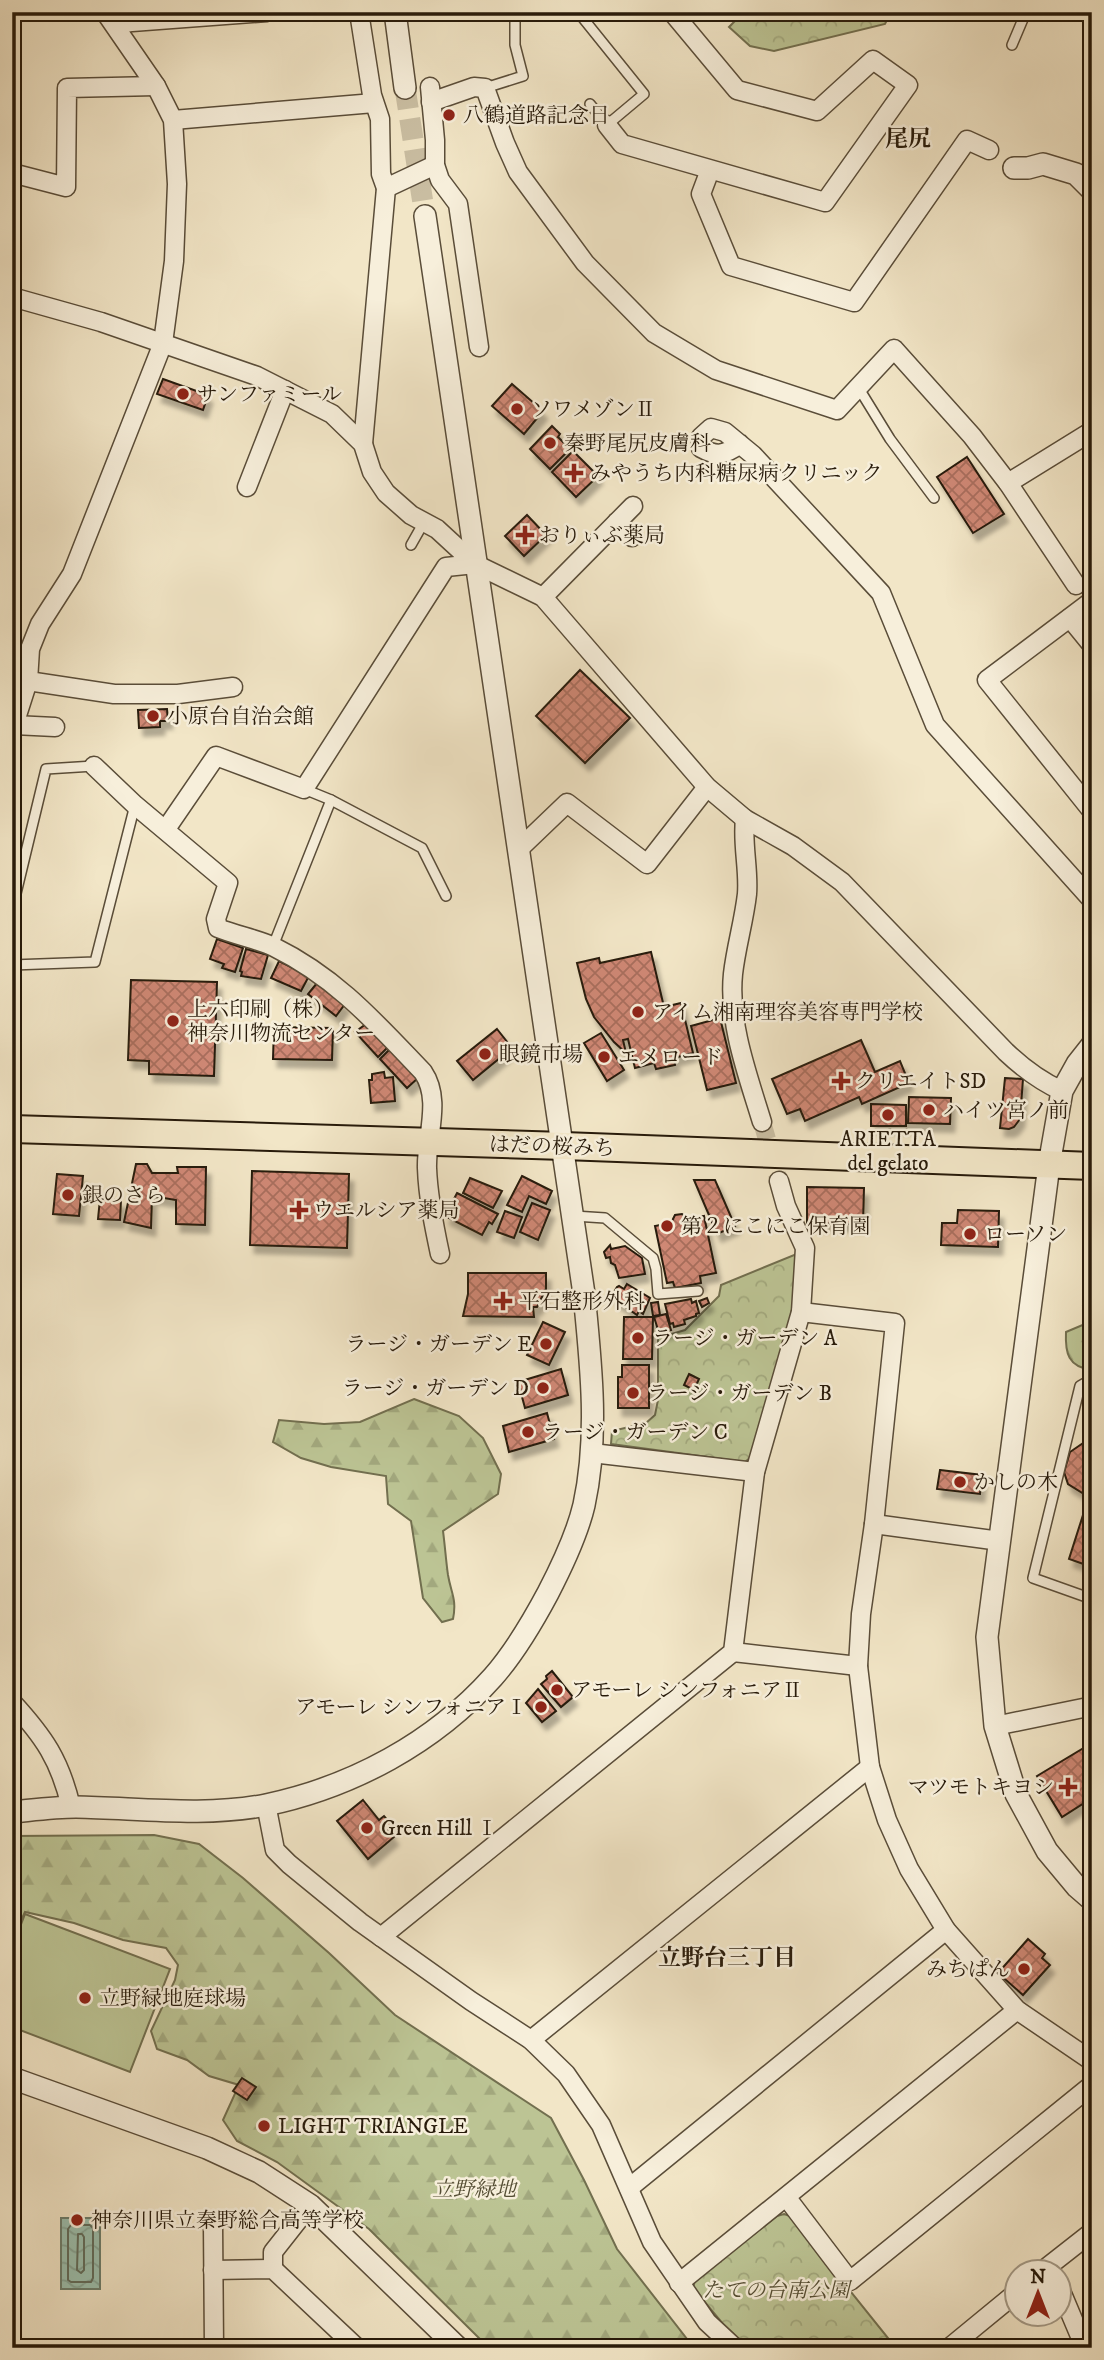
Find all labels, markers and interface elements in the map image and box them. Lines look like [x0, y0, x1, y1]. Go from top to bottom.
place label: 八鶴道路記念日 [463, 103, 610, 129]
marker: 八鶴道路記念日 [441, 107, 457, 123]
district label: 尾尻 [885, 125, 931, 154]
place label: サンファミール [197, 382, 342, 408]
marker: サンファミール [175, 386, 191, 402]
place label: ソワメゾンⅡ [531, 397, 656, 423]
marker: ソワメゾンⅡ [509, 401, 525, 417]
place label: 秦野尾尻皮膚科 [564, 431, 711, 457]
marker: 秦野尾尻皮膚科 [542, 435, 558, 451]
place label: みやうち内科糖尿病クリニック [590, 461, 883, 487]
marker: みやうち内科糖尿病クリニック [564, 463, 584, 483]
place label: おりぃぶ薬局 [539, 523, 665, 549]
marker: おりぃぶ薬局 [517, 527, 533, 543]
place label: 小原台自治会館 [167, 704, 314, 730]
marker: 小原台自治会館 [145, 708, 161, 724]
place label: 上六印刷（株） 神奈川物流センター [187, 997, 375, 1047]
place label: アイム湘南理容美容専門学校 [652, 1000, 923, 1026]
marker: アイム湘南理容美容専門学校 [630, 1004, 646, 1020]
marker: 上六印刷（株） 神奈川物流センター [165, 1013, 181, 1029]
place label: 眼鏡市場 [499, 1042, 583, 1068]
place label: エメロード [618, 1045, 723, 1071]
marker: 眼鏡市場 [477, 1046, 493, 1062]
marker: エメロード [596, 1049, 612, 1065]
place label: クリエイトSD [855, 1069, 986, 1095]
marker: クリエイトSD [833, 1073, 849, 1089]
place label: ハイツ宮ノ前 [943, 1098, 1069, 1124]
marker: ハイツ宮ノ前 [921, 1102, 937, 1118]
marker: ARIETTA del gelato [880, 1107, 896, 1123]
place label: ARIETTA del gelato [840, 1127, 937, 1177]
street label: はだの桜みち [489, 1132, 615, 1162]
place label: 銀のさら [82, 1183, 166, 1209]
marker: 銀のさら [60, 1187, 76, 1203]
place label: ウエルシア薬局 [313, 1198, 459, 1224]
marker: ウエルシア薬局 [291, 1202, 307, 1218]
place label: 第２にこにこ保育園 [681, 1214, 870, 1240]
marker: 第２にこにこ保育園 [659, 1218, 675, 1234]
place label: ローソン [984, 1222, 1067, 1248]
marker: ローソン [962, 1226, 978, 1242]
place label: 平石整形外科 [519, 1289, 645, 1315]
marker: 平石整形外科 [493, 1291, 513, 1311]
place label: ラージ・ガーデン A [652, 1326, 838, 1352]
marker: ラージ・ガーデン A [630, 1330, 646, 1346]
place label: ラージ・ガーデン E [345, 1332, 532, 1358]
marker: ラージ・ガーデン E [538, 1336, 554, 1352]
place label: ラージ・ガーデン D [342, 1376, 529, 1402]
marker: ラージ・ガーデン D [535, 1380, 551, 1396]
place label: ラージ・ガーデン B [647, 1381, 832, 1407]
marker: ラージ・ガーデン B [625, 1385, 641, 1401]
place label: ラージ・ガーデン C [542, 1420, 728, 1446]
marker: ラージ・ガーデン C [520, 1424, 536, 1440]
place label: かしの木 [974, 1470, 1058, 1496]
marker: かしの木 [952, 1474, 968, 1490]
place label: アモーレ シンフォニアⅡ [571, 1678, 803, 1704]
marker: アモーレ シンフォニアⅡ [549, 1682, 565, 1698]
place label: アモーレ シンフォニアⅠ [295, 1695, 527, 1721]
marker: アモーレ シンフォニアⅠ [533, 1699, 549, 1715]
place label: マツモトキヨシ [908, 1775, 1054, 1801]
marker: マツモトキヨシ [1060, 1779, 1076, 1795]
place label: Green Hill Ⅰ [381, 1816, 498, 1842]
marker: Green Hill Ⅰ [359, 1820, 375, 1836]
district label: 立野台三丁目 [658, 1944, 796, 1973]
place label: みちぱん [926, 1957, 1010, 1983]
marker: みちぱん [1016, 1961, 1032, 1977]
place label: 立野緑地庭球場 [99, 1986, 246, 2012]
marker: 立野緑地庭球場 [77, 1990, 93, 2006]
place label: LIGHT TRIANGLE [278, 2114, 468, 2140]
marker: LIGHT TRIANGLE [256, 2118, 272, 2134]
park label: 立野緑地 [432, 2177, 518, 2203]
place label: 神奈川県立秦野総合高等学校 [91, 2208, 364, 2234]
marker: 神奈川県立秦野総合高等学校 [69, 2212, 85, 2228]
north arrow [1002, 2258, 1072, 2328]
text: N [1030, 2266, 1046, 2289]
park label: たての台南公園 [703, 2278, 852, 2304]

